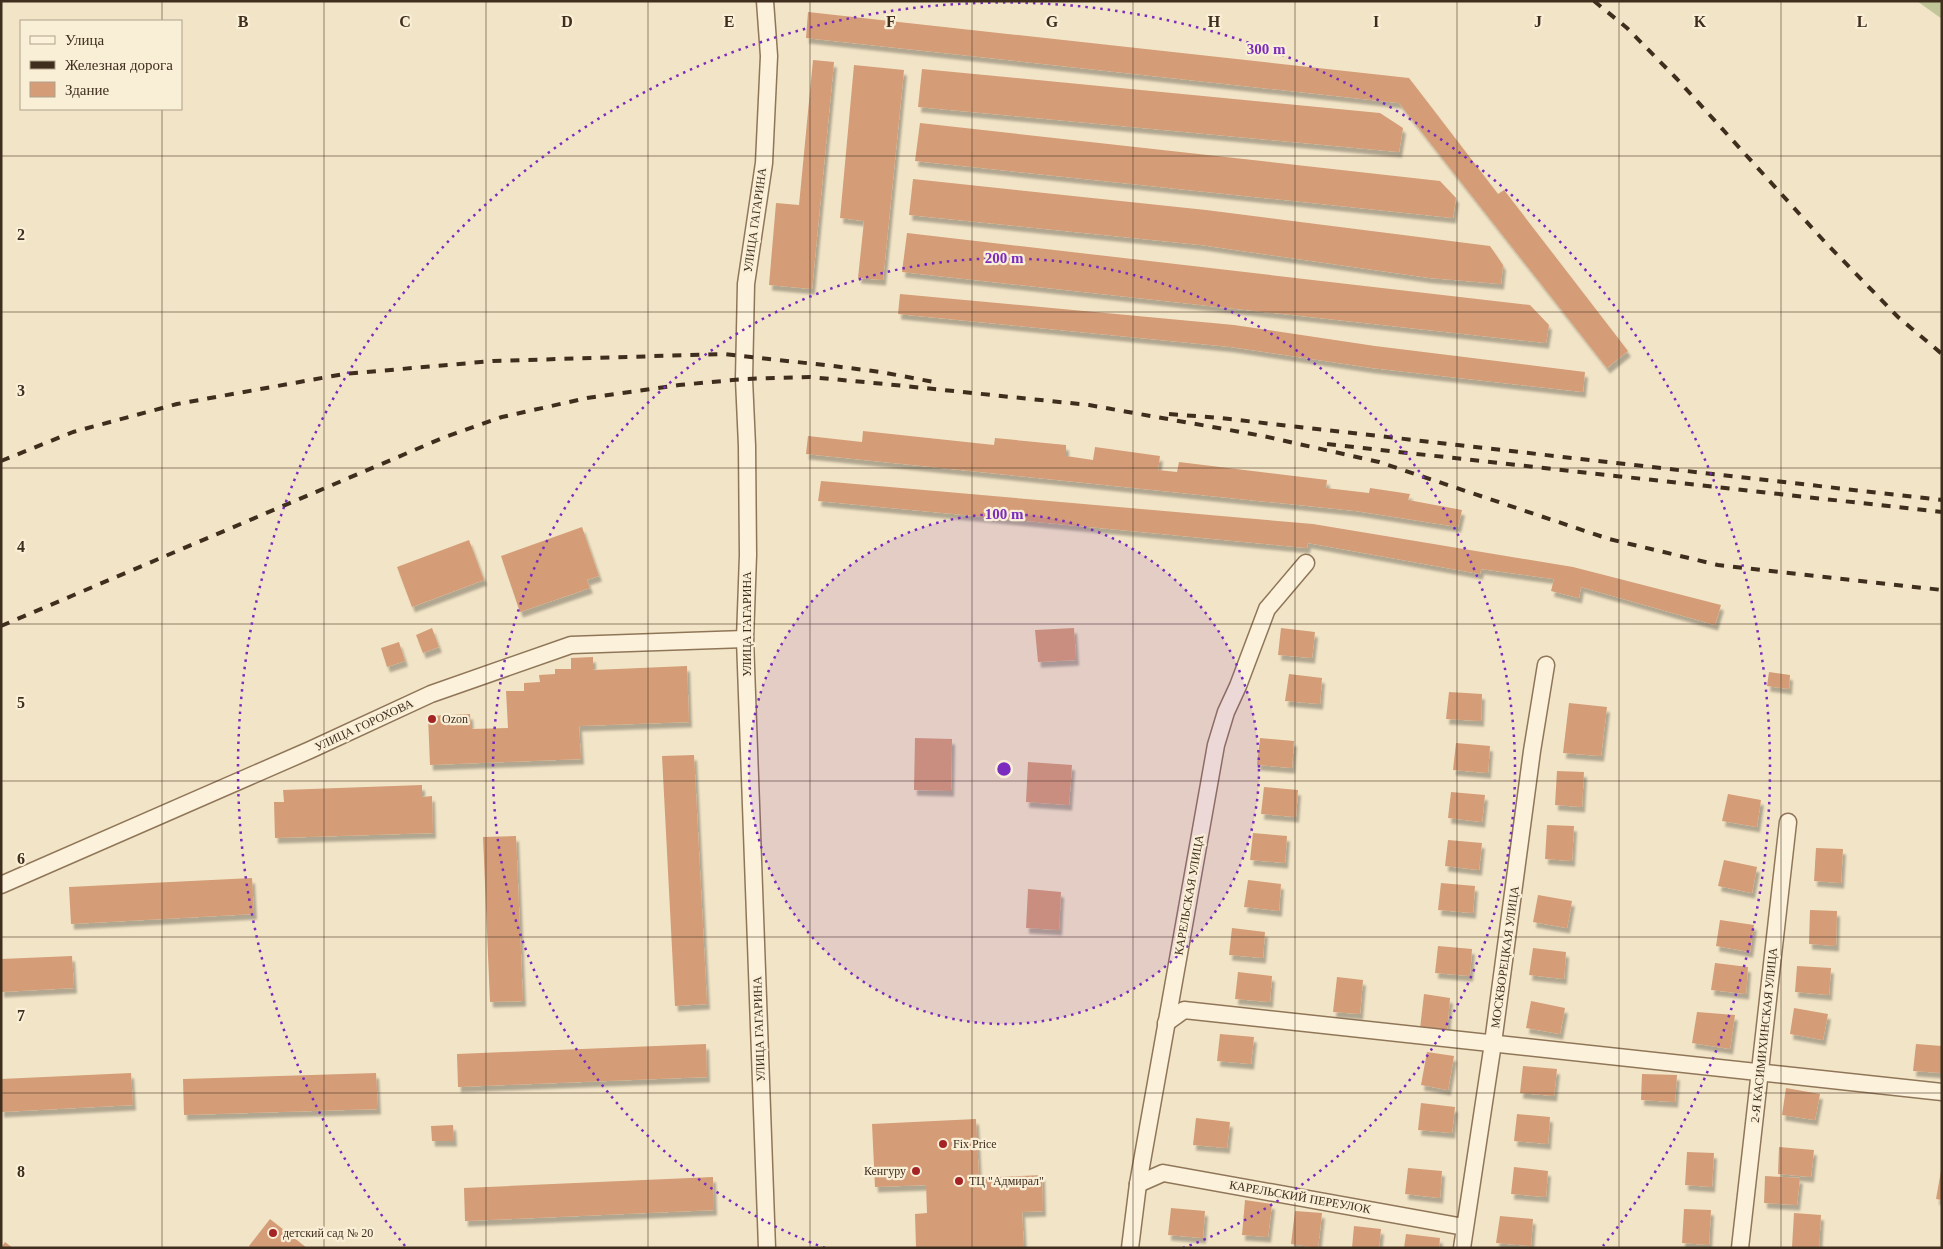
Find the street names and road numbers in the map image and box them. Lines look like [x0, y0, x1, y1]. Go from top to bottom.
street label: УЛИЦА ГАГАРИНА [741, 166, 769, 273]
street label: УЛИЦА ГАГАРИНА [740, 571, 754, 677]
street label: УЛИЦА ГОРОХОВА [313, 696, 416, 754]
street label: КАРЕЛЬСКАЯ УЛИЦА [1171, 833, 1207, 956]
street label: МОСКВОРЕЦКАЯ УЛИЦА [1488, 885, 1522, 1029]
street label: 2-Я КАСИМИХИНСКАЯ УЛИЦА [1748, 946, 1780, 1123]
street label: УЛИЦА ГАГАРИНА [750, 976, 768, 1082]
street label: КАРЕЛЬСКИЙ ПЕРЕУЛОК [1228, 1178, 1373, 1217]

